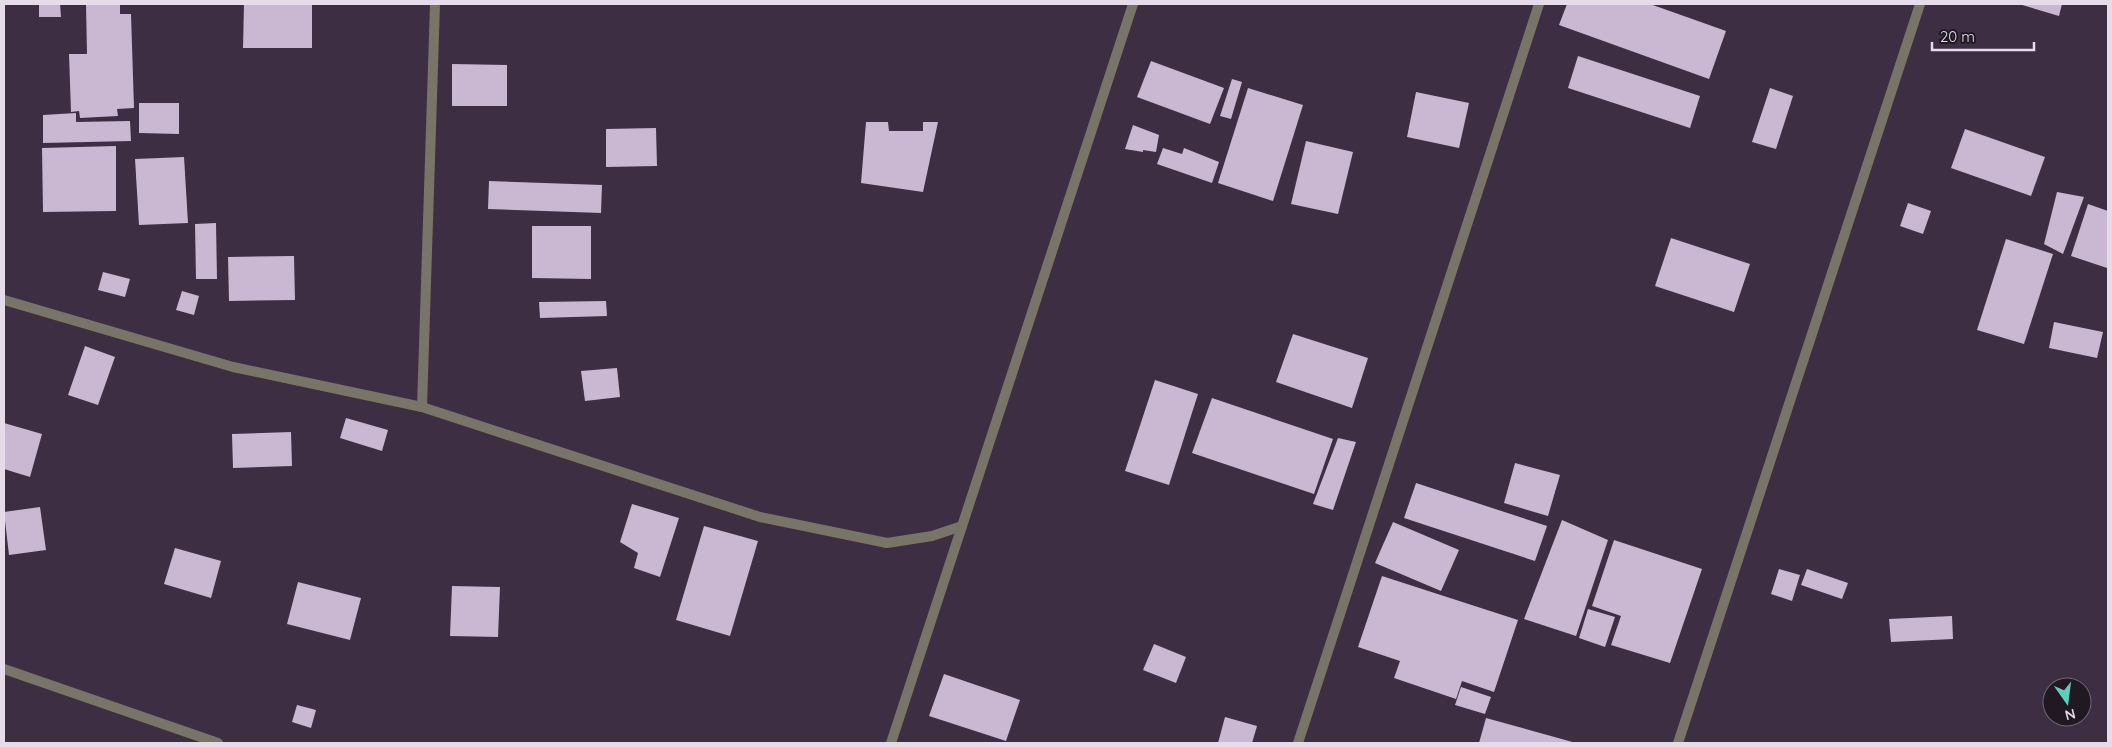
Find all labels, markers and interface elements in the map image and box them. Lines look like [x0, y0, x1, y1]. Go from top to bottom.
scale bar [1932, 20, 2034, 52]
text: 20 m [1940, 27, 1975, 46]
north arrow [2042, 677, 2092, 727]
text: N [2063, 705, 2077, 725]

